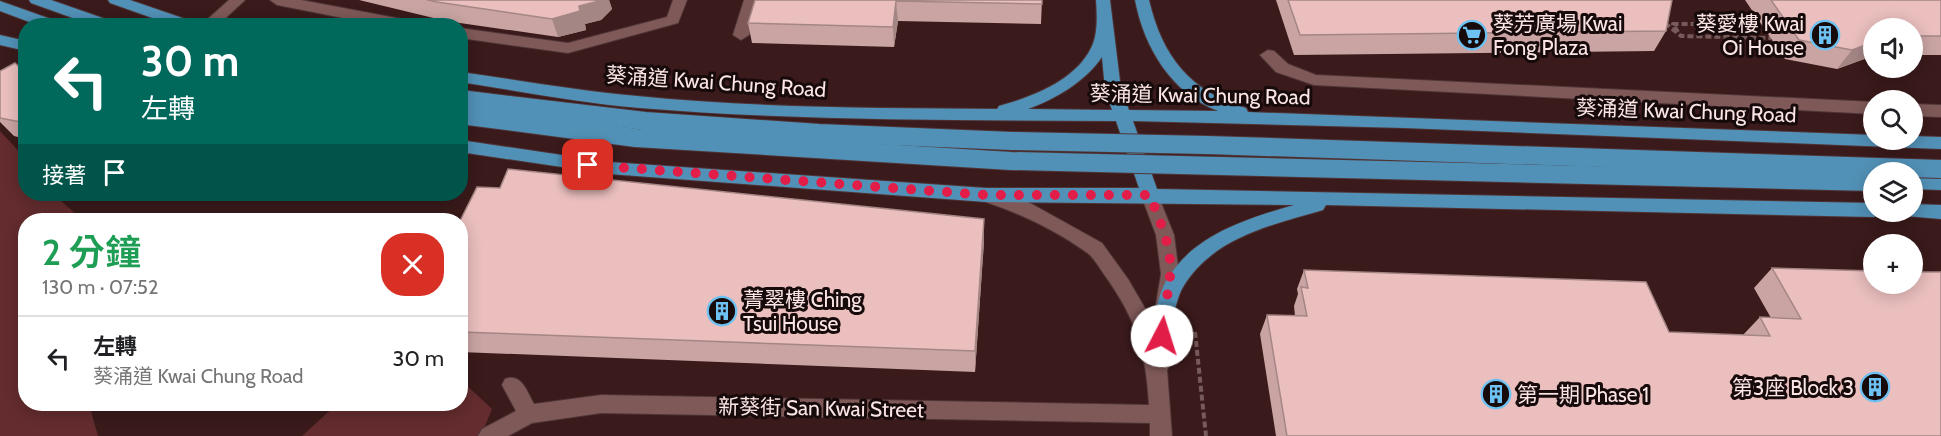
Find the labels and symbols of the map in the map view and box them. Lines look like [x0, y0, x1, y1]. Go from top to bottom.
place label: 葵芳廣場 Kwai Fong Plaza [1493, 11, 1622, 60]
place label: 葵愛樓 Kwai Oi House [1696, 11, 1804, 60]
supermarket icon: 葵芳廣場 Kwai Fong Plaza [1456, 19, 1488, 51]
building icon: 葵愛樓 Kwai Oi House [1809, 19, 1841, 51]
street label: 葵涌道 Kwai Chung Road [605, 62, 827, 102]
street label: 葵涌道 Kwai Chung Road [1089, 81, 1311, 109]
street label: 葵涌道 Kwai Chung Road [1575, 95, 1797, 127]
pin [562, 139, 613, 190]
place label: 菁翠樓 Ching Tsui House [743, 287, 862, 336]
building icon: 菁翠樓 Ching Tsui House [706, 295, 738, 327]
position arrow [1130, 304, 1194, 368]
building icon: 第3座 Block 3 [1859, 371, 1891, 403]
place label: 第3座 Block 3 [1732, 375, 1854, 400]
building icon: 第一期 Phase 1 [1480, 378, 1512, 410]
place label: 第一期 Phase 1 [1517, 382, 1649, 407]
street label: 新葵街 San Kwai Street [718, 394, 924, 422]

